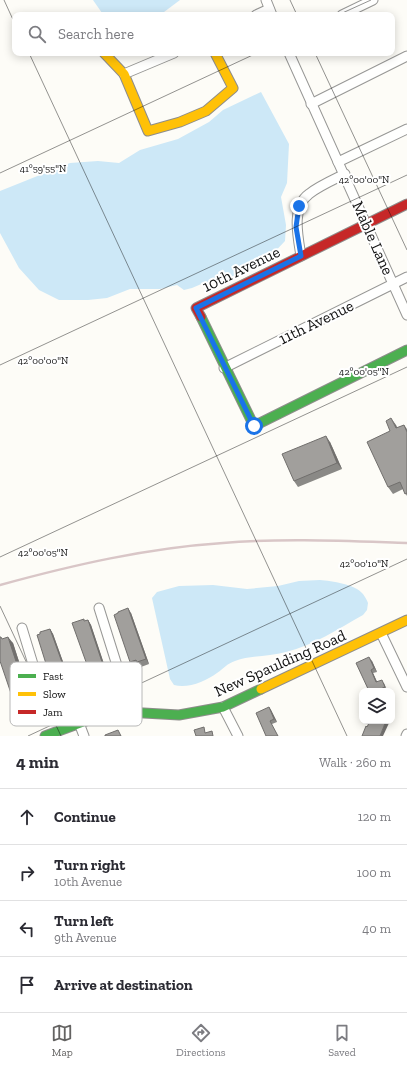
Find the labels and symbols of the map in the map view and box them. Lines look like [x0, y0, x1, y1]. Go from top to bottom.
text: 41°59'55"N [20, 163, 67, 175]
text: 42°00'00"N [339, 174, 390, 186]
route end [290, 197, 308, 215]
street label: Mable Lane [348, 198, 398, 278]
street label: 10th Avenue [199, 242, 283, 296]
street label: 11th Avenue [275, 296, 357, 348]
text: 42°00'00"N [18, 355, 69, 367]
text: 42°00'05"N [339, 366, 390, 378]
route start [245, 417, 263, 435]
text: 42°00'05"N [18, 547, 69, 559]
text: 42°00'10"N [340, 558, 389, 570]
street label: New Spaulding Road [211, 625, 349, 701]
legend [10, 662, 142, 726]
text: Fast [43, 670, 64, 683]
text: Slow [43, 688, 66, 701]
text: Jam [43, 706, 63, 719]

